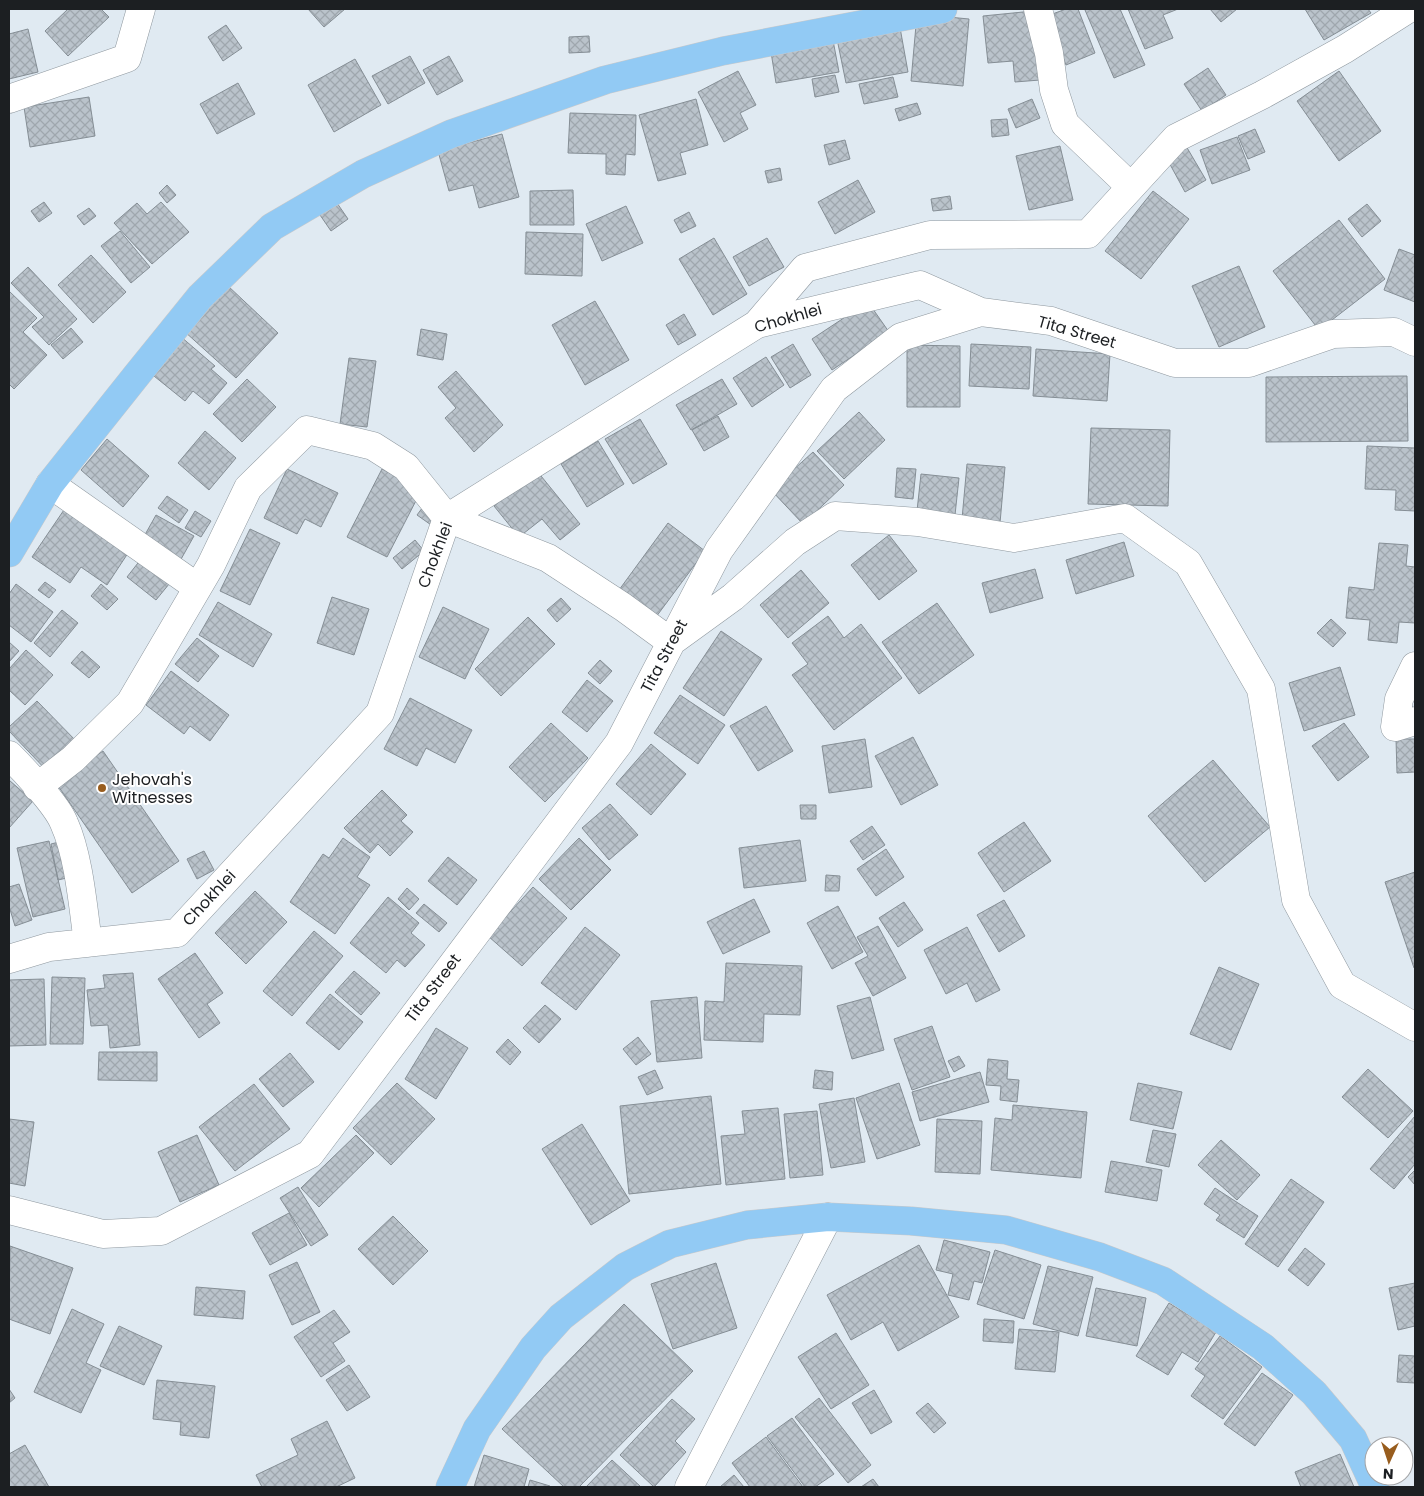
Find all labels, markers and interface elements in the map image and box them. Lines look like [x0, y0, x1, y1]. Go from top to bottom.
street label: Chokhlei [752, 297, 824, 339]
street label: Tita Street [1035, 310, 1119, 354]
street label: Chokhlei [412, 519, 458, 591]
street label: Tita Street [635, 615, 693, 697]
place label: Jehovah's Witnesses [112, 768, 193, 809]
marker: Jehovah's Witnesses [96, 782, 108, 794]
street label: Chokhlei [177, 865, 241, 931]
street label: Tita Street [400, 949, 466, 1027]
north arrow [1364, 1436, 1414, 1486]
text: N [1383, 1464, 1394, 1484]

